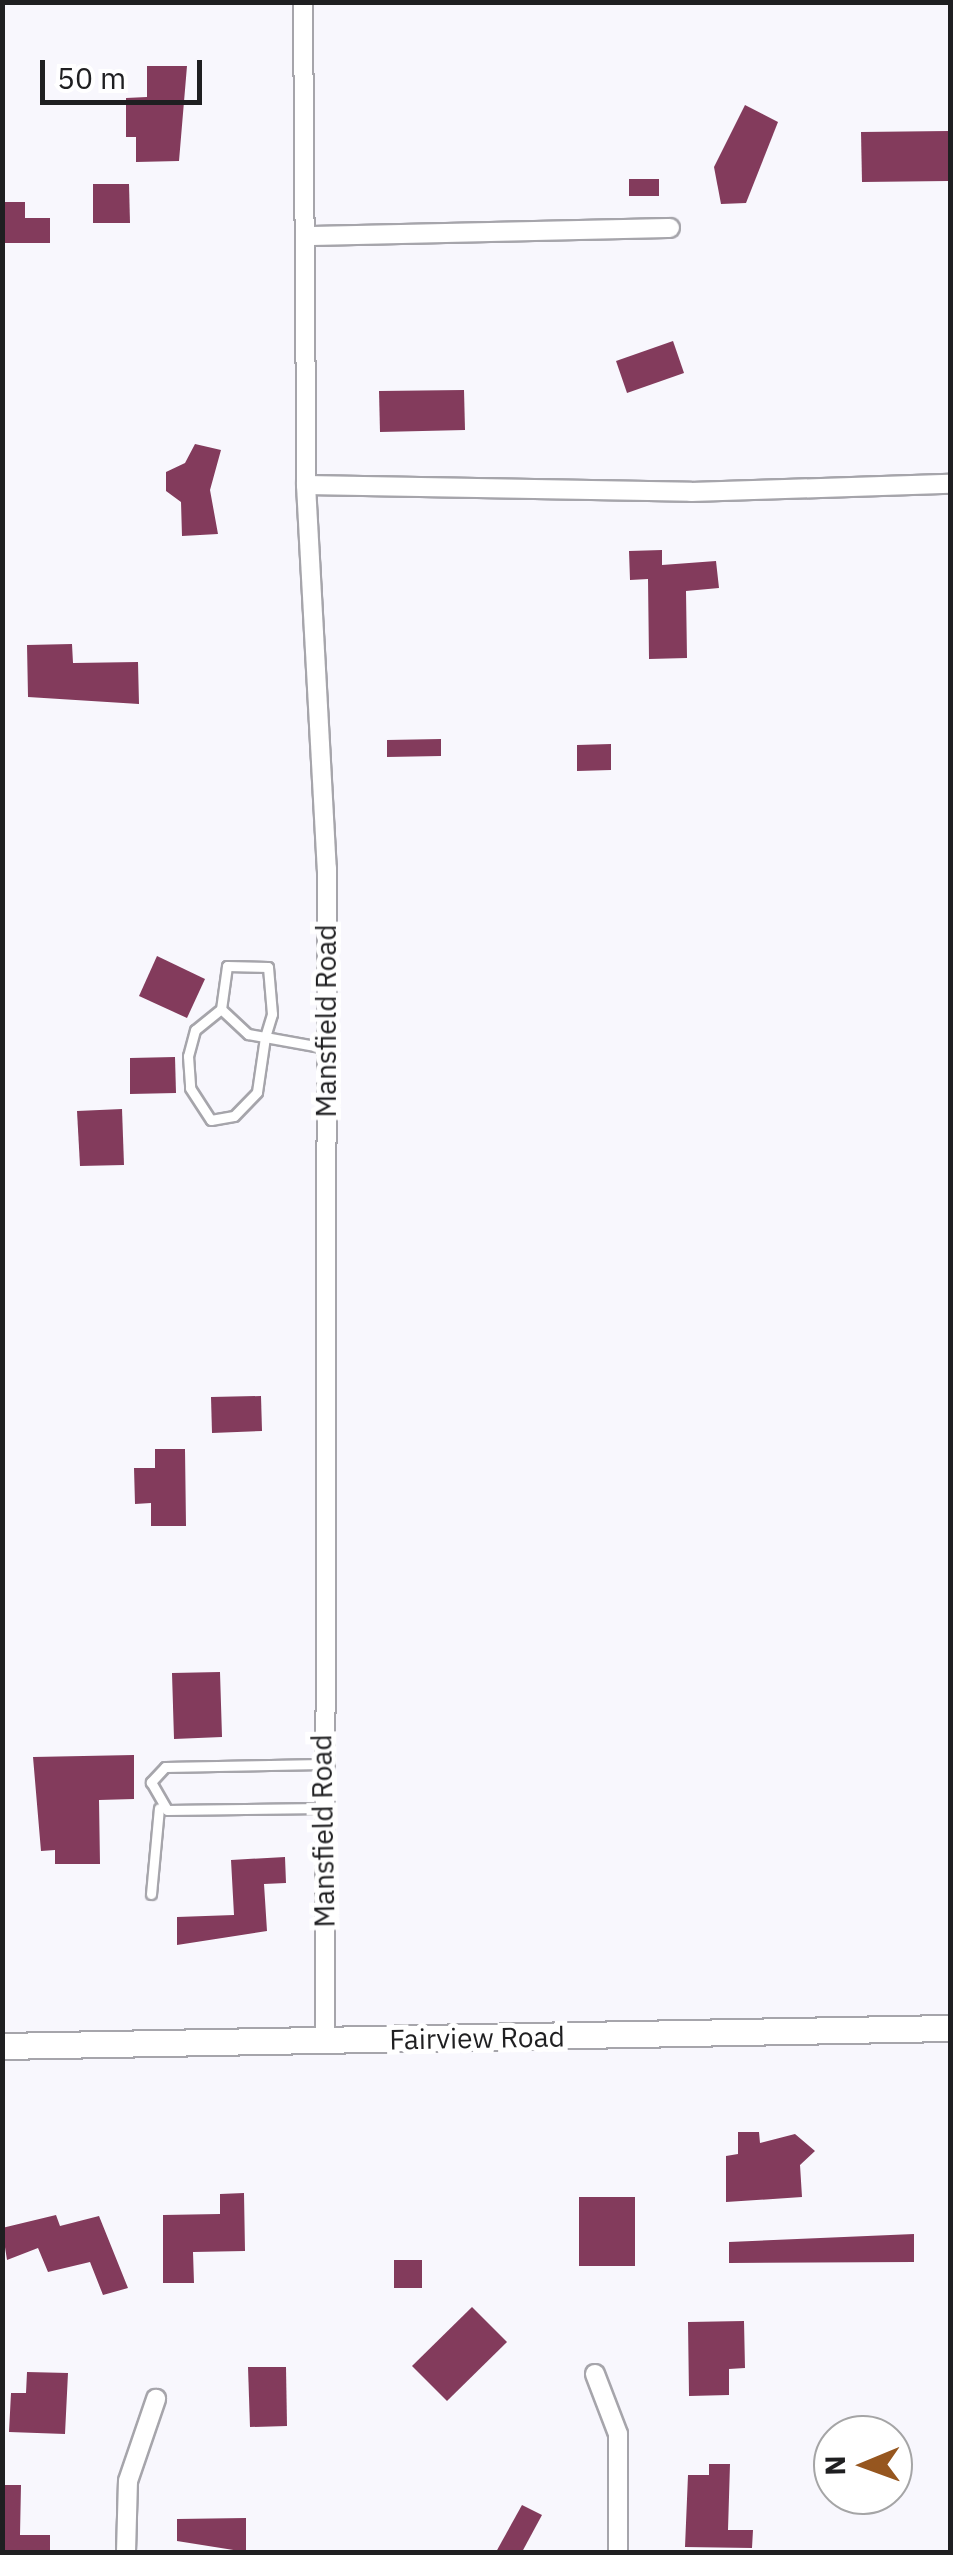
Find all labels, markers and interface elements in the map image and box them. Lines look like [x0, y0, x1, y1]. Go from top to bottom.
scale bar [45, 40, 208, 102]
text: 50 m [57, 58, 126, 97]
street label: Mansfield Road [309, 924, 343, 1118]
street label: Mansfield Road [305, 1734, 341, 1928]
street label: Fairview Road [389, 2020, 565, 2056]
north arrow [813, 2415, 913, 2515]
text: N [816, 2455, 853, 2476]

